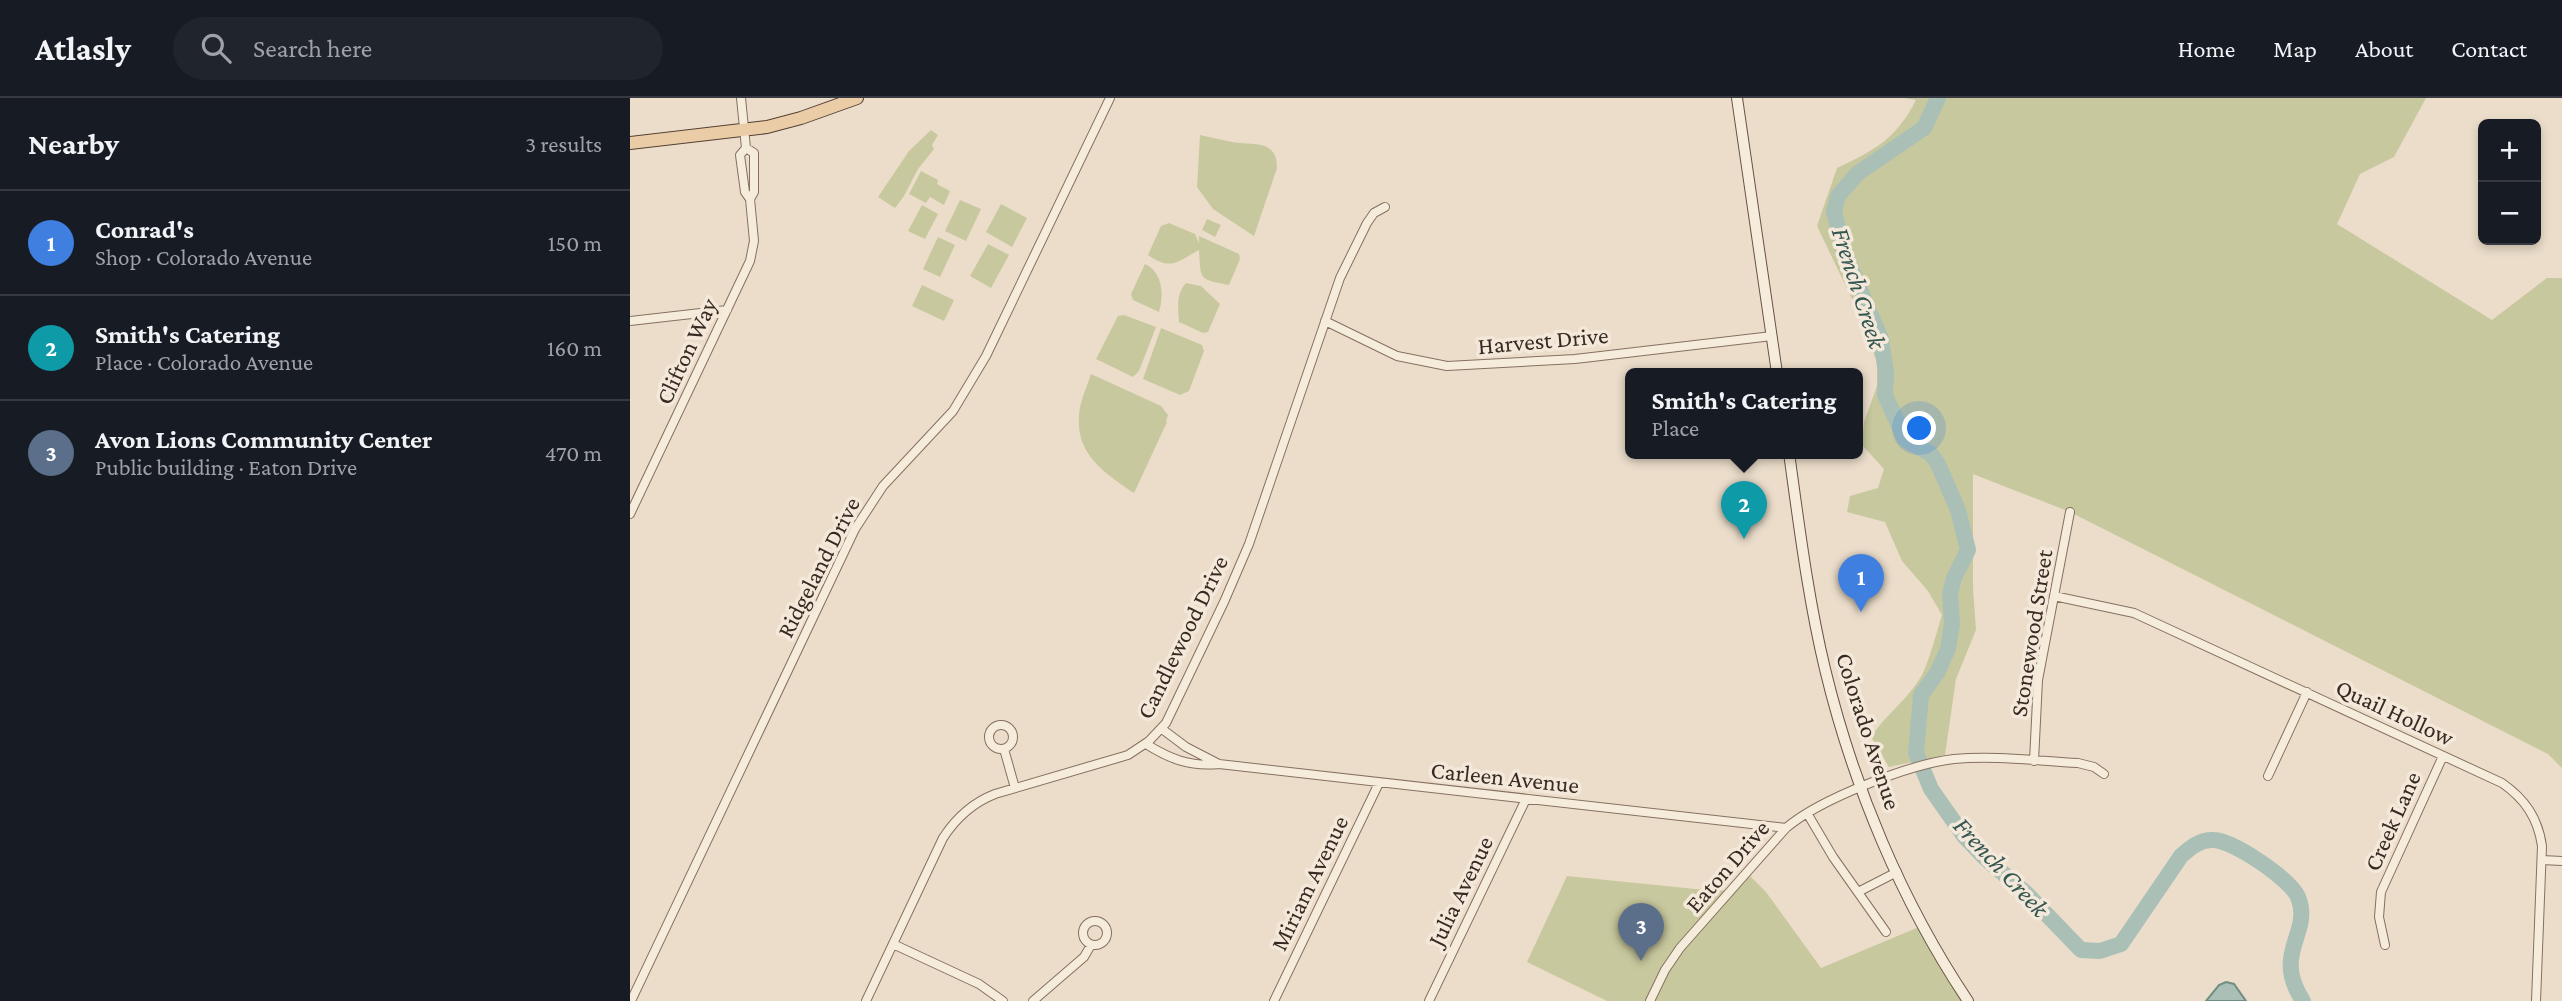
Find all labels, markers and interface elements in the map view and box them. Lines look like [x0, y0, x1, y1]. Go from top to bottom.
search box [173, 17, 663, 80]
icon: search [197, 29, 235, 67]
text: Atlasly [35, 30, 131, 67]
text: Search here [253, 34, 372, 63]
text: Home [2178, 35, 2235, 62]
text: Map [2273, 35, 2317, 62]
text: About [2355, 35, 2413, 62]
text: Contact [2451, 35, 2527, 62]
map controls [2478, 119, 2541, 245]
button: + [2478, 119, 2541, 182]
text: Nearby [28, 127, 119, 160]
text: 3 results [525, 131, 602, 157]
button: − [2478, 182, 2541, 245]
text: Conrad's [95, 215, 194, 244]
water label: French Creek [1826, 224, 1893, 354]
text: 1 [47, 230, 55, 256]
text: 150 m [548, 230, 602, 256]
text: Shop · Colorado Avenue [95, 244, 312, 270]
street label: Clifton Way [650, 293, 723, 408]
text: Smith's Catering [95, 320, 280, 349]
street label: Harvest Drive [1477, 321, 1609, 359]
text: 2 [45, 335, 57, 361]
text: 160 m [547, 335, 602, 361]
text: Place · Colorado Avenue [95, 349, 313, 375]
popup [1625, 368, 1863, 459]
text: Smith's Catering [1651, 386, 1837, 415]
your location [1902, 411, 1936, 445]
text: Place [1651, 415, 1699, 441]
text: Avon Lions Community Center [95, 425, 432, 454]
text: 3 [45, 440, 57, 466]
text: 470 m [545, 440, 602, 466]
text: Public building · Eaton Drive [95, 454, 357, 480]
pin: 2 [1721, 481, 1767, 539]
street label: Ridgeland Drive [771, 492, 865, 642]
street label: Stonewood Street [2004, 546, 2058, 719]
street label: Candlewood Drive [1131, 551, 1233, 723]
pin: 1 [1838, 554, 1884, 612]
street label: Colorado Avenue [1831, 649, 1907, 813]
street label: Quail Hollow [2332, 673, 2458, 751]
street label: Carleen Avenue [1429, 756, 1581, 798]
street label: Creek Lane [2358, 767, 2426, 875]
street label: Miriam Avenue [1265, 811, 1353, 955]
water label: French Creek [1948, 811, 2056, 924]
street label: Eaton Drive [1680, 814, 1774, 918]
street label: Julia Avenue [1421, 832, 1498, 952]
pin: 3 [1618, 903, 1664, 961]

